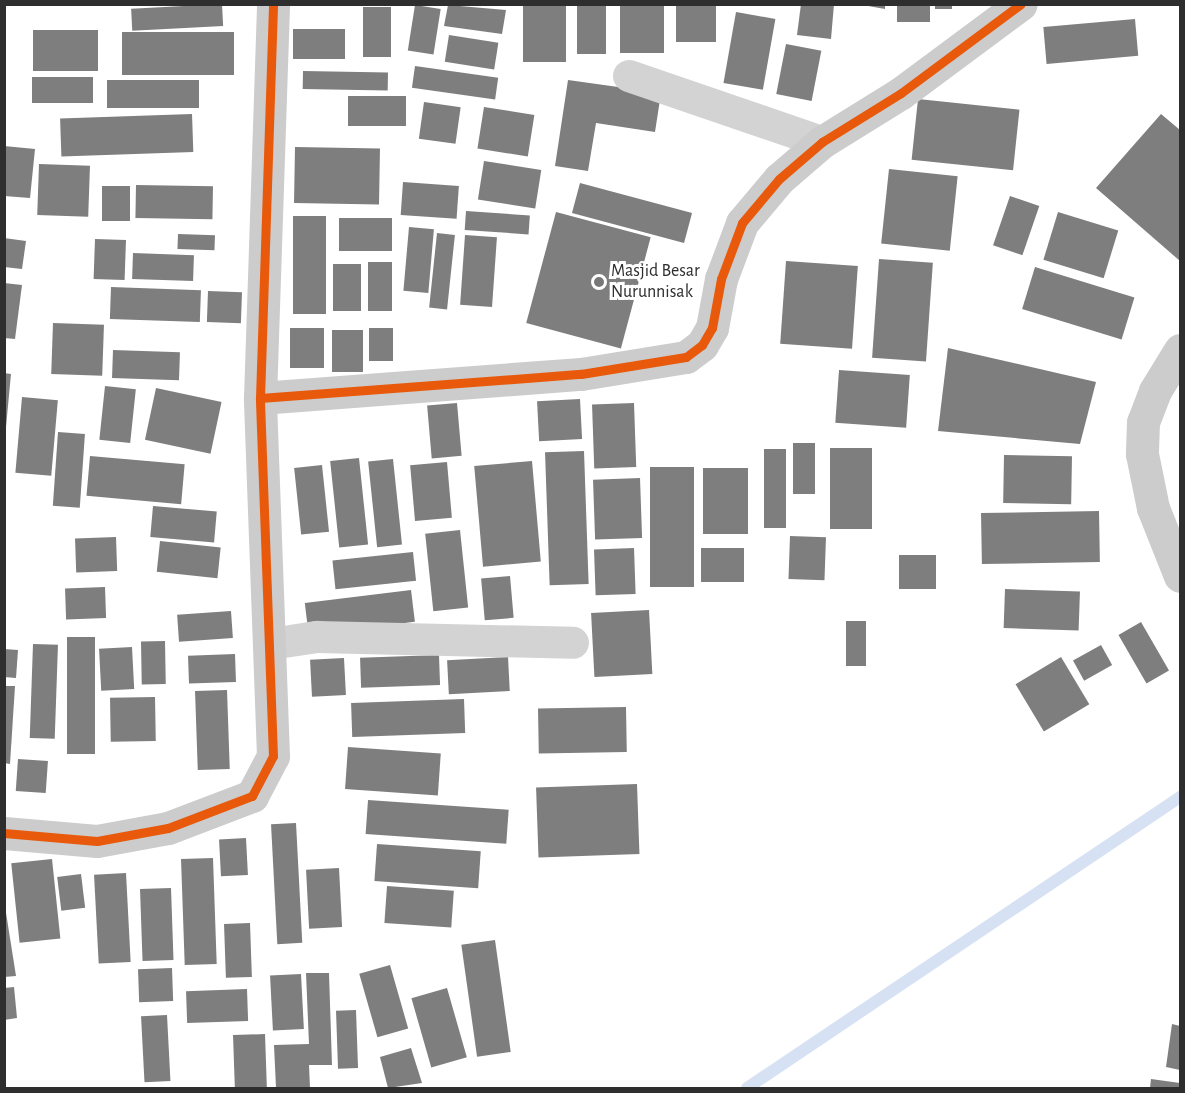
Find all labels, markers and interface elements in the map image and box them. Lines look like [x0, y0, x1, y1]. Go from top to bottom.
place label: Masjid Besar Nurunnisak [611, 261, 700, 304]
marker: Masjid Besar Nurunnisak [592, 275, 606, 289]

